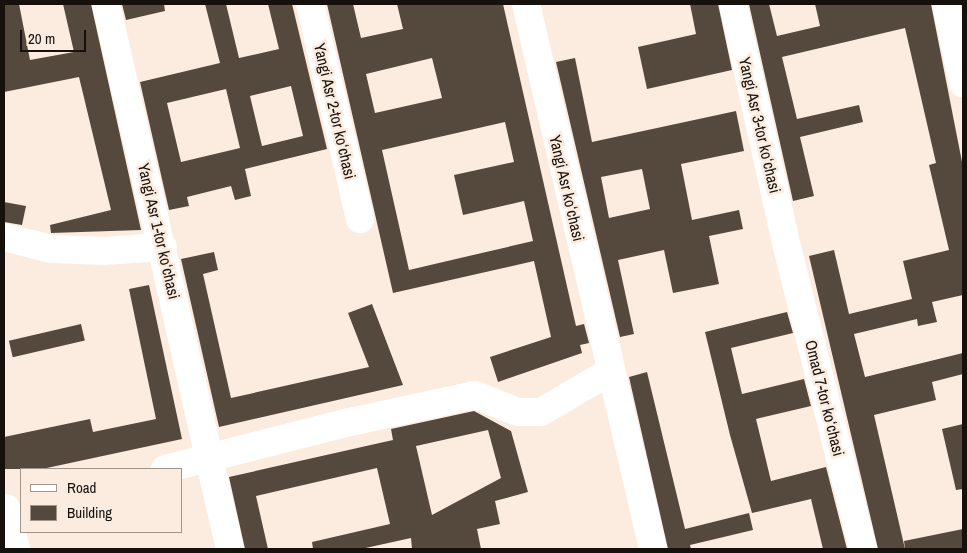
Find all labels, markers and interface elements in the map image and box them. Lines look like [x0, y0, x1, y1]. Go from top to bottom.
scale bar [22, 20, 89, 52]
text: 20 m [28, 28, 55, 49]
street label: Yangi Asr 2-tor koʻchasi [310, 41, 360, 181]
street label: Yangi Asr 3-tor koʻchasi [735, 55, 785, 195]
street label: Yangi Asr koʻchasi [545, 133, 589, 243]
street label: Yangi Asr 1-tor koʻchasi [134, 161, 184, 301]
street label: Omad 7-tor koʻchasi [801, 338, 849, 458]
legend [20, 468, 182, 533]
text: Road [67, 477, 96, 498]
text: Building [67, 502, 112, 523]

